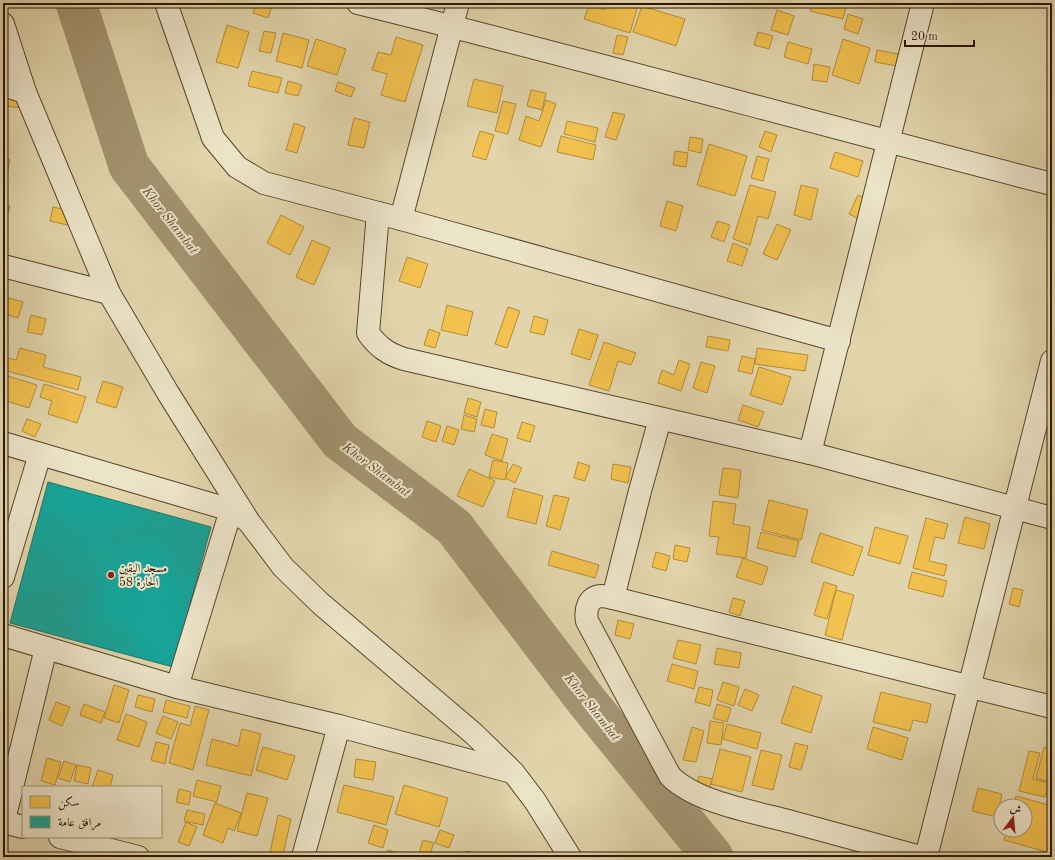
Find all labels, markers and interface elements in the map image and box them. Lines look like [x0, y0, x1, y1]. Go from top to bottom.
scale bar [905, 22, 974, 48]
text: 20 m [911, 31, 938, 43]
water label: Khor Shambat [139, 184, 200, 258]
water label: Khor Shambat [339, 440, 413, 500]
place label: مسجد اليقين الحارة 58 [119, 563, 167, 589]
marker: مسجد اليقين الحارة 58 [106, 570, 116, 580]
water label: Khor Shambat [561, 671, 622, 745]
legend [22, 786, 162, 838]
text: سكن [58, 796, 79, 811]
north arrow [993, 798, 1033, 838]
text: ش [1009, 803, 1022, 817]
text: مرافق عامة [58, 817, 101, 831]

